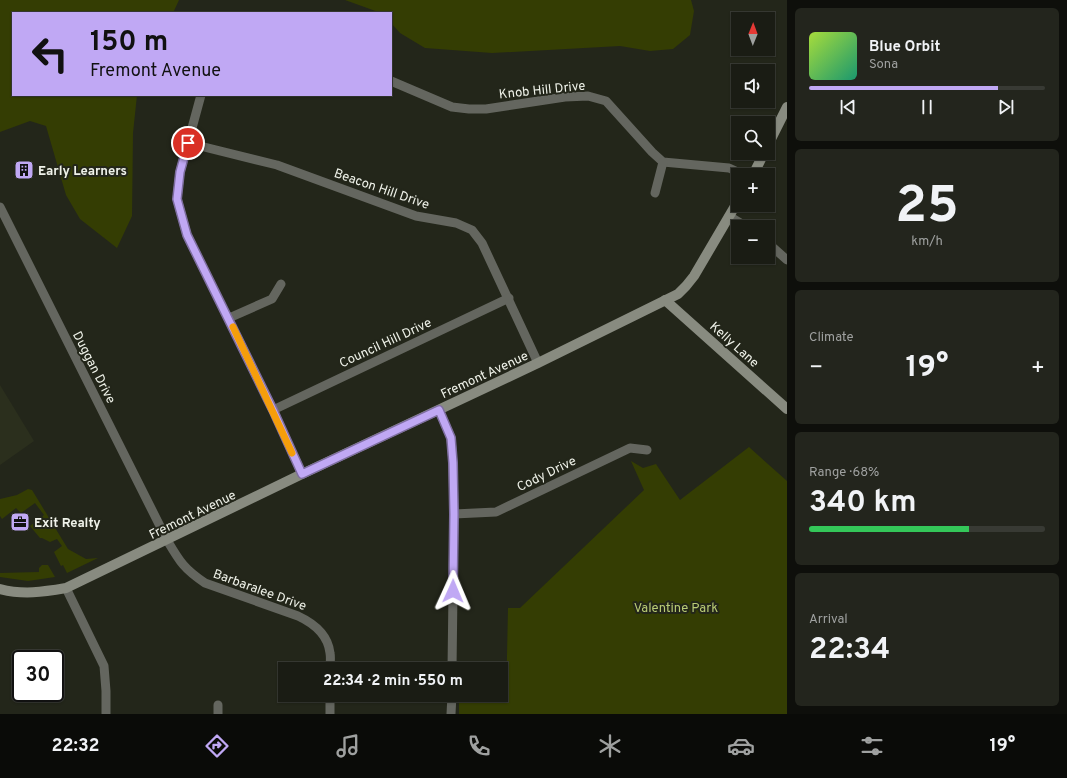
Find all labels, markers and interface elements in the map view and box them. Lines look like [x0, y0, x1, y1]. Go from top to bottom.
north arrow [731, 12, 775, 56]
map controls [731, 12, 775, 264]
text: 150 m [90, 25, 168, 61]
icon: left [24, 28, 76, 80]
text: Blue Orbit [869, 38, 940, 57]
text: Sona [869, 57, 898, 73]
text: Fremont Avenue [90, 60, 221, 83]
button: sound [731, 64, 775, 108]
street label: Knob Hill Drive [498, 78, 586, 103]
icon: previous [837, 96, 859, 118]
icon: pause [916, 96, 938, 118]
icon: next [995, 96, 1017, 118]
button: search [731, 116, 775, 160]
pin [171, 126, 205, 160]
icon: arrive [177, 132, 199, 154]
building icon: Early Learners [13, 159, 35, 181]
place label: Early Learners [38, 164, 127, 180]
street label: Beacon Hill Drive [332, 166, 431, 214]
button: + [731, 168, 775, 212]
text: 25 [895, 175, 959, 241]
button: − [731, 220, 775, 264]
text: km/h [911, 234, 943, 250]
street label: Council Hill Drive [337, 315, 435, 372]
street label: Kelly Lane [706, 319, 762, 372]
street label: Duggan Drive [68, 329, 118, 407]
text: Climate [809, 330, 854, 346]
street label: Fremont Avenue [439, 349, 531, 403]
text: 19° [906, 350, 948, 387]
text: − [809, 355, 823, 382]
text: + [1031, 355, 1045, 382]
street label: Cody Drive [515, 454, 579, 496]
text: Range · 68% [809, 465, 879, 481]
text: 340 km [809, 485, 917, 522]
street label: Fremont Avenue [147, 488, 239, 544]
office icon: Exit Realty [9, 511, 31, 533]
place label: Exit Realty [34, 516, 101, 532]
street label: Barbaralee Drive [210, 567, 308, 615]
position arrow [432, 570, 474, 612]
park label: Valentine Park [634, 601, 718, 617]
text: Arrival [809, 612, 848, 628]
text: 22:34 [809, 632, 890, 669]
speed limit sign: 30 [12, 650, 64, 702]
text: 22:34 · 2 min · 550 m [323, 672, 463, 691]
icon: directions [203, 732, 231, 760]
icon: music [334, 732, 362, 760]
icon: phone [465, 732, 493, 760]
icon: climate [596, 732, 624, 760]
icon: car [727, 732, 755, 760]
icon: filters [858, 732, 886, 760]
text: 22:32 [52, 735, 99, 758]
text: 19° [990, 735, 1015, 758]

